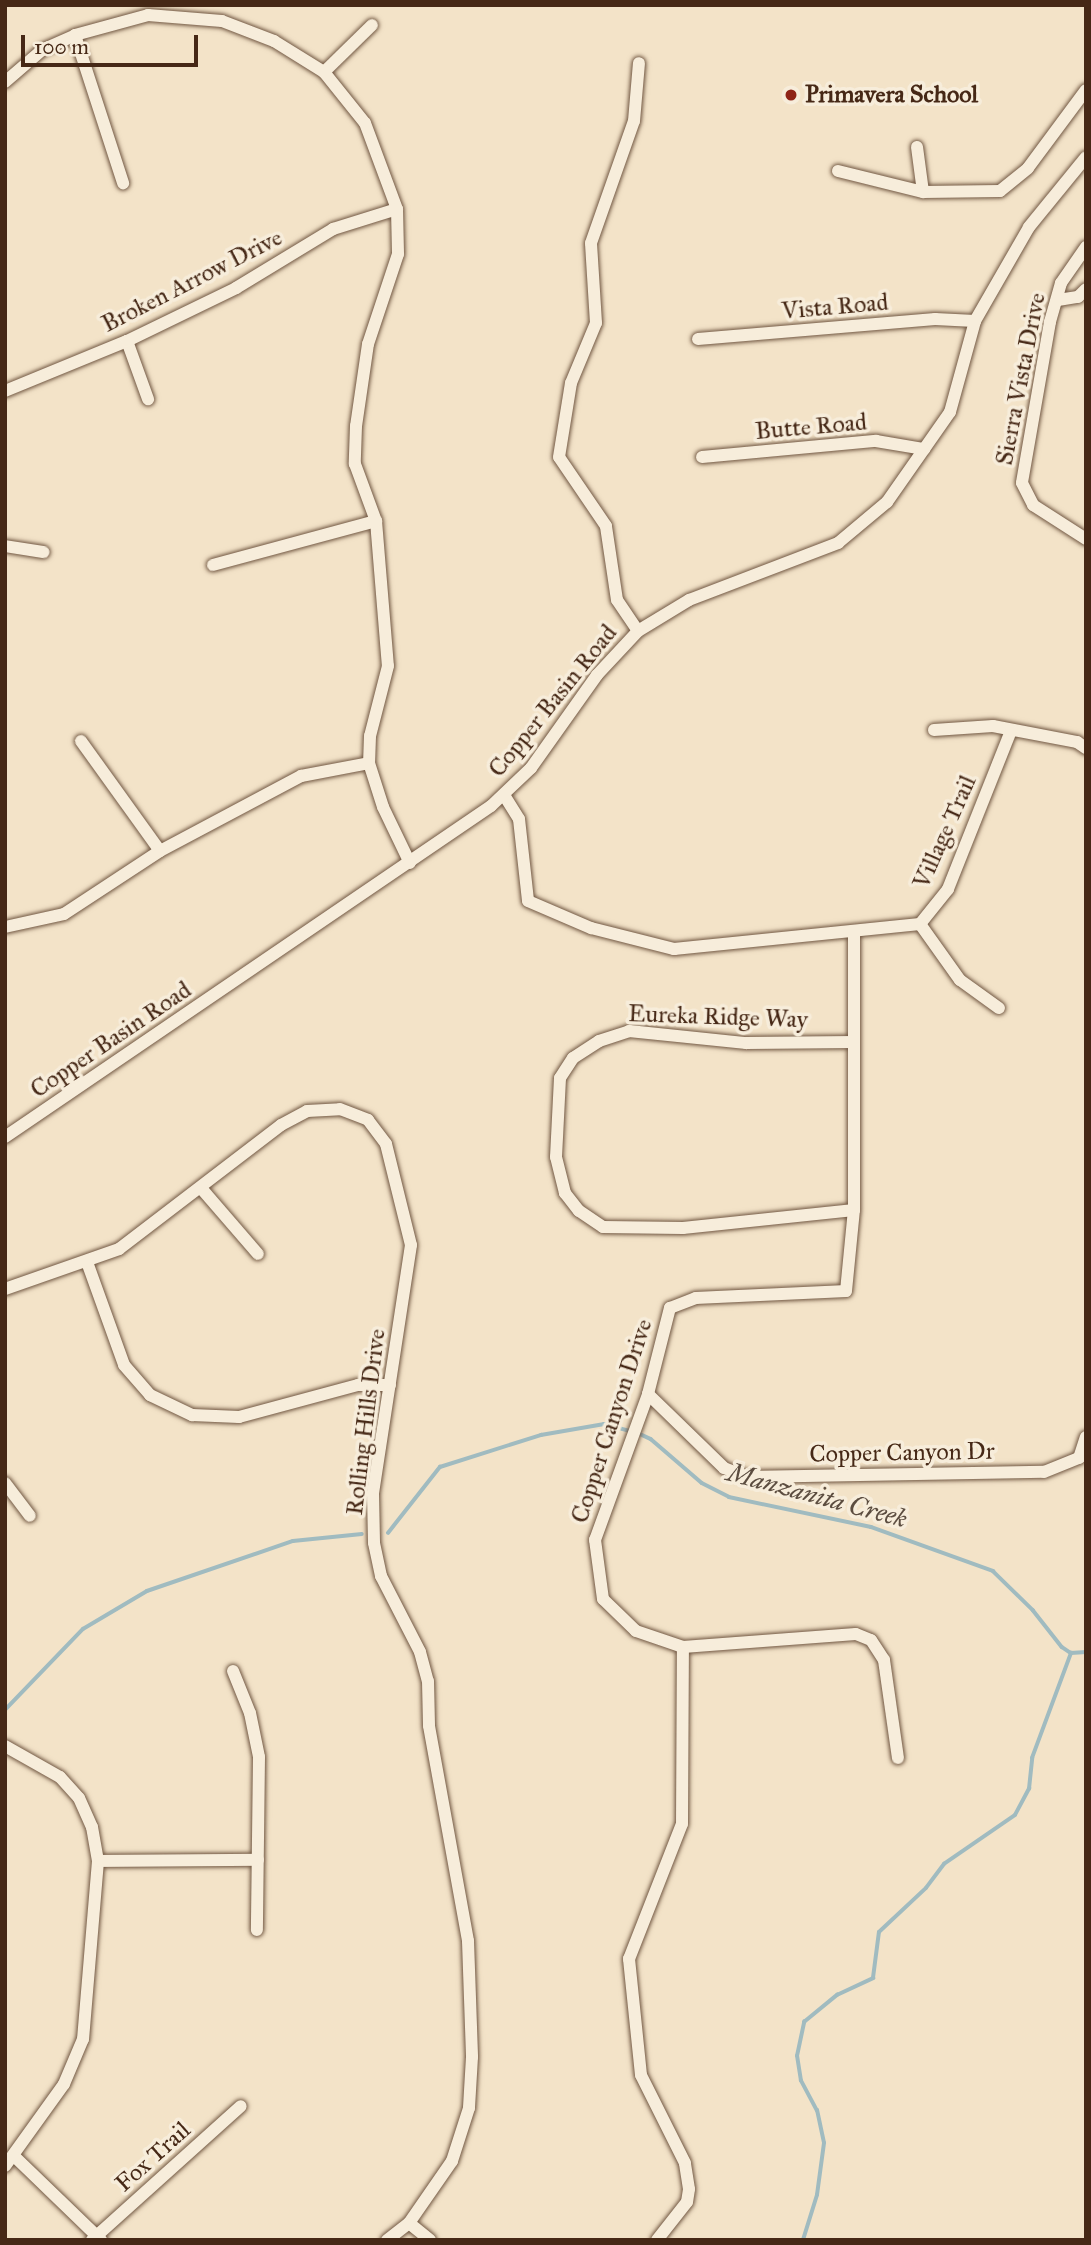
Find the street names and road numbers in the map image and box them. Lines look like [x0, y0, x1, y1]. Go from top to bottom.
street label: Broken Arrow Drive [97, 223, 287, 339]
street label: Vista Road [780, 288, 890, 326]
street label: Sierra Vista Drive [990, 290, 1052, 468]
street label: Butte Road [754, 408, 868, 446]
street label: Copper Basin Road [483, 619, 623, 783]
street label: Village Trail [907, 771, 983, 893]
street label: Copper Basin Road [25, 976, 197, 1104]
street label: Eureka Ridge Way [628, 999, 808, 1035]
street label: Copper Canyon Drive [565, 1315, 659, 1527]
street label: Rolling Hills Drive [340, 1327, 392, 1517]
street label: Copper Canyon Dr [809, 1437, 995, 1469]
street label: Fox Trail [109, 2116, 197, 2198]

